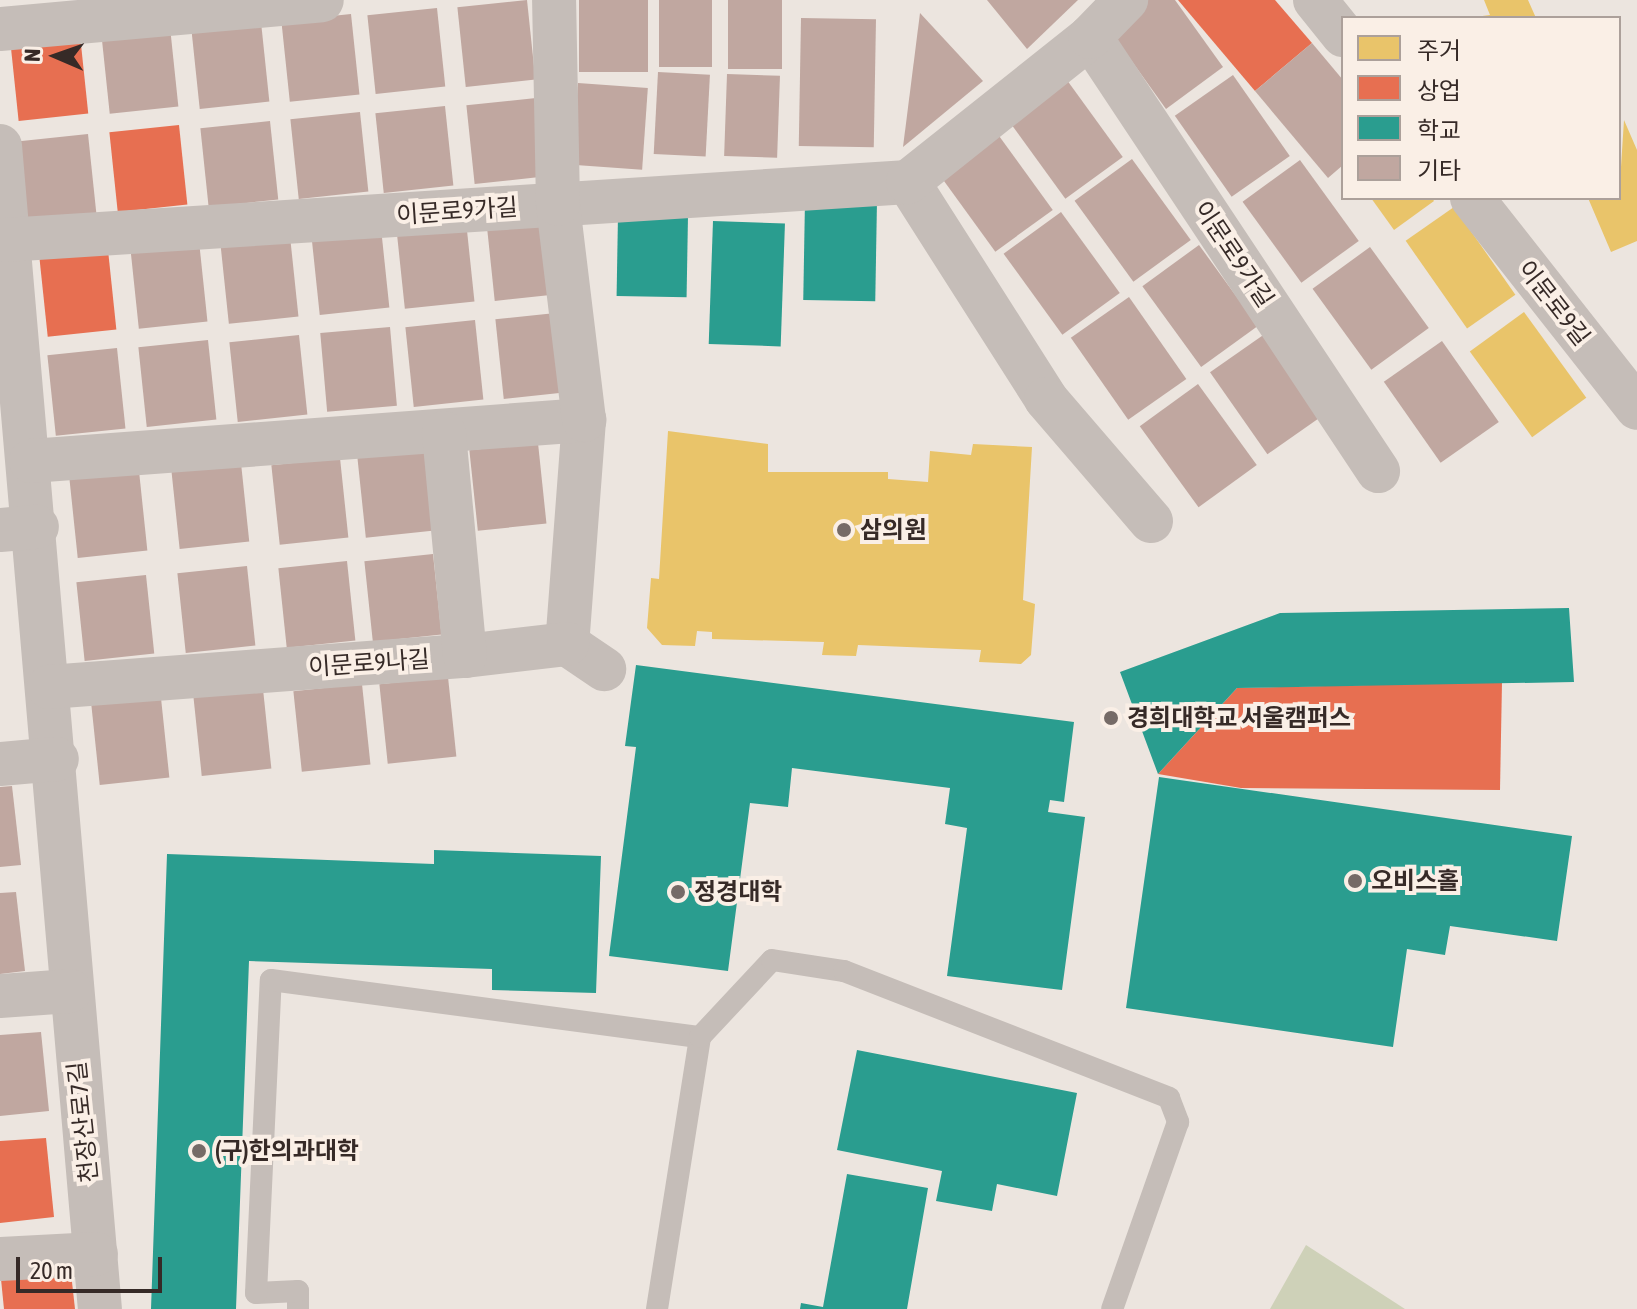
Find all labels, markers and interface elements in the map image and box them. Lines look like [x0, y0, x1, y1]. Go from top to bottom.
north arrow [16, 16, 96, 96]
legend [1341, 16, 1621, 200]
text: 주거 [1417, 37, 1461, 64]
text: N [19, 48, 45, 62]
text: 상업 [1417, 77, 1461, 104]
text: 학교 [1417, 117, 1461, 144]
text: 기타 [1417, 157, 1461, 184]
street label: 이문로9가길 [395, 192, 519, 230]
street label: 이문로9가길 [1188, 196, 1280, 312]
street label: 이문로9길 [1512, 255, 1596, 351]
place label: 삼의원 [860, 516, 926, 544]
marker: 삼의원 [835, 521, 853, 539]
street label: 이문로9나길 [307, 644, 431, 682]
place label: 경희대학교 서울캠퍼스 [1127, 704, 1351, 732]
marker: 경희대학교 서울캠퍼스 [1102, 709, 1120, 727]
place label: 오비스홀 [1371, 867, 1459, 895]
marker: 오비스홀 [1346, 872, 1364, 890]
place label: 정경대학 [694, 878, 782, 906]
marker: 정경대학 [669, 883, 687, 901]
street label: 천장산로7길 [62, 1060, 104, 1184]
place label: (구)한의과대학 [215, 1137, 359, 1165]
marker: (구)한의과대학 [190, 1142, 208, 1160]
scale bar [20, 1241, 166, 1291]
text: 20 m [30, 1257, 73, 1284]

